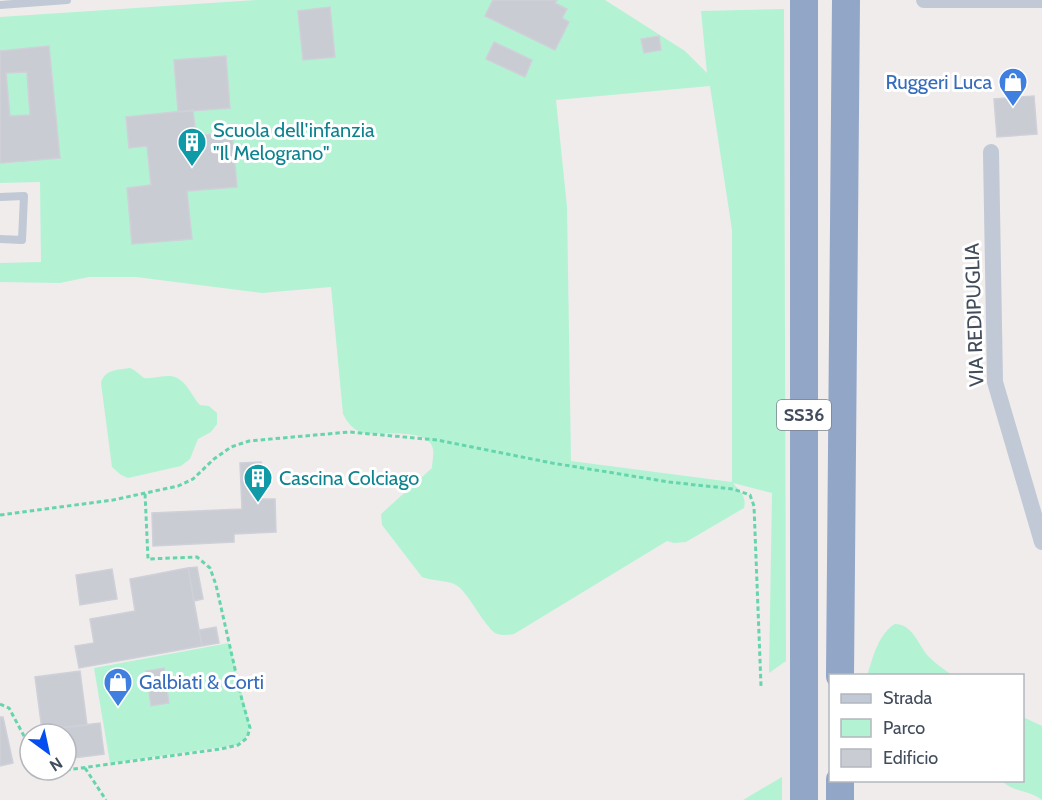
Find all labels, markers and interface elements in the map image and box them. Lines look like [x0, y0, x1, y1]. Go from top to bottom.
shop icon: Ruggeri Luca [997, 66, 1029, 108]
place label: Ruggeri Luca [885, 70, 992, 94]
place label: Scuola dell'infanzia "Il Melograno" [213, 118, 375, 165]
building icon: Scuola dell'infanzia "Il Melograno" [176, 126, 208, 168]
street label: VIA REDIPUGLIA [959, 242, 989, 387]
road number: SS36 [777, 400, 831, 430]
building icon: Cascina Colciago [242, 462, 274, 504]
place label: Cascina Colciago [279, 466, 419, 490]
shop icon: Galbiati & Corti [102, 666, 134, 708]
place label: Galbiati & Corti [139, 670, 264, 694]
legend [829, 674, 1024, 782]
text: Strada [883, 687, 933, 709]
text: Parco [883, 717, 925, 739]
north arrow [18, 722, 78, 782]
text: Edificio [883, 747, 938, 769]
text: N [46, 753, 66, 775]

